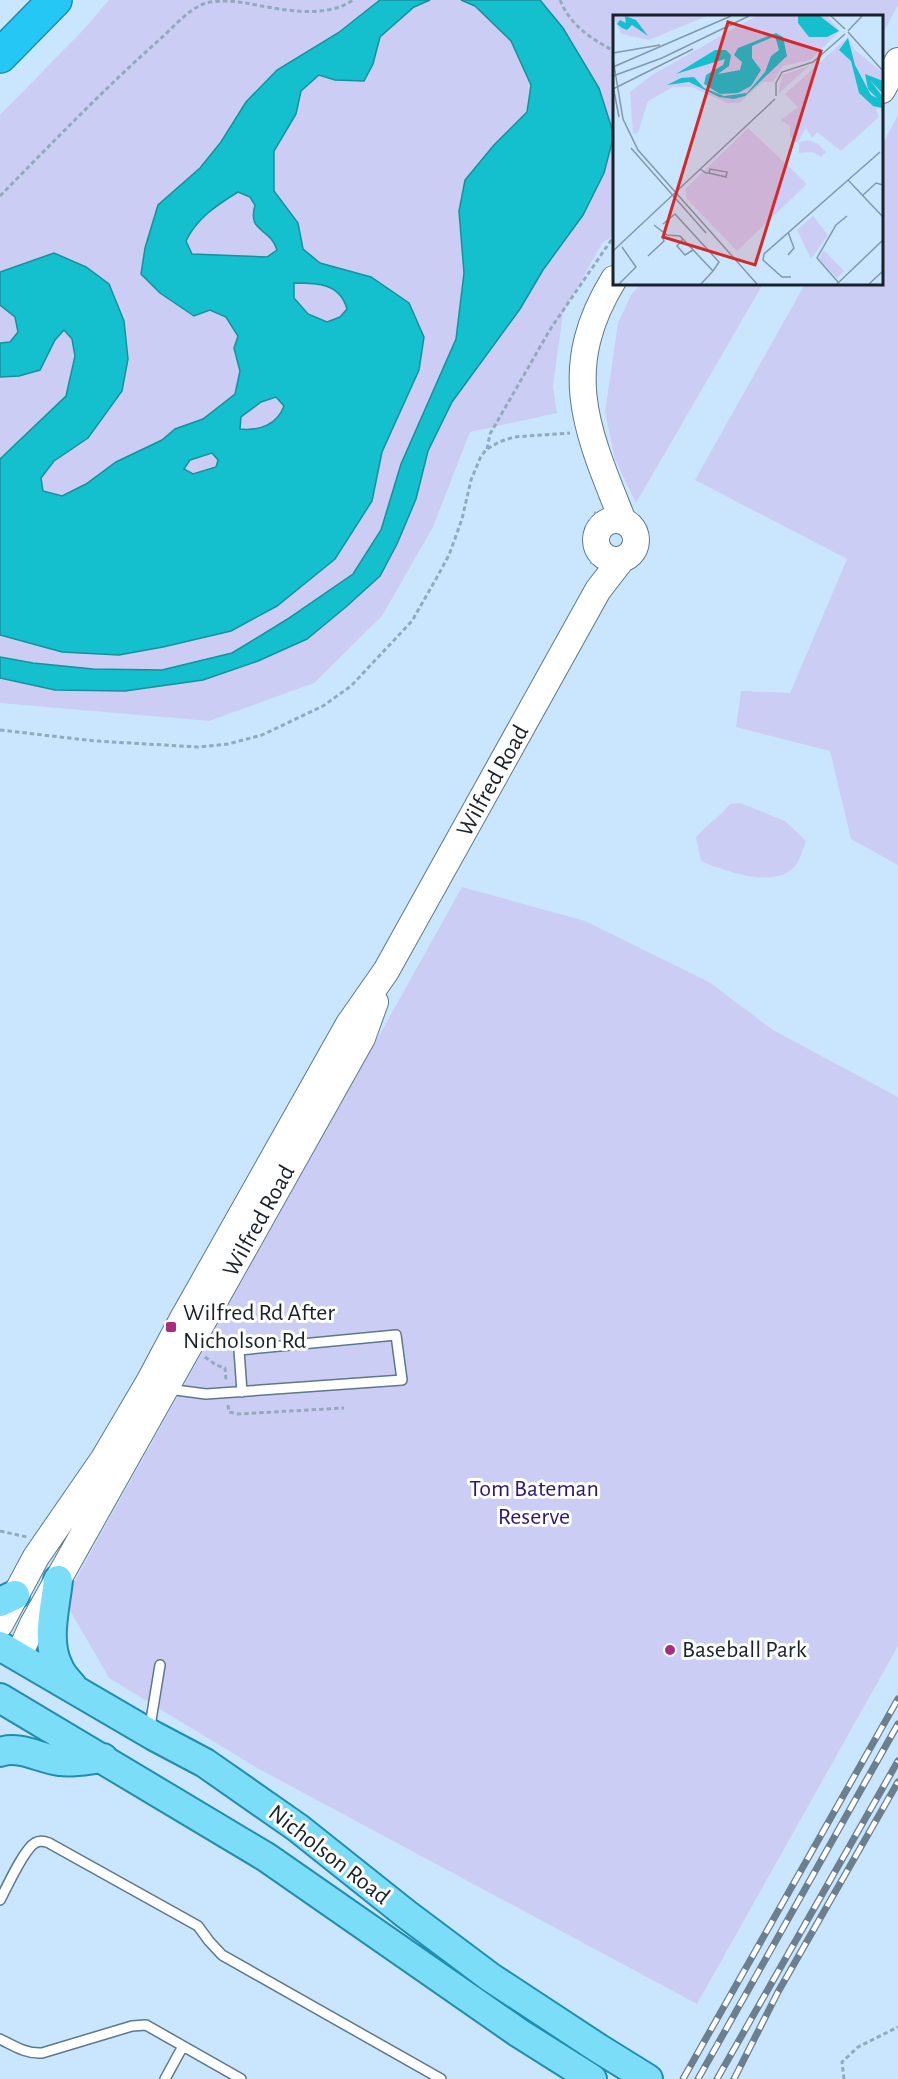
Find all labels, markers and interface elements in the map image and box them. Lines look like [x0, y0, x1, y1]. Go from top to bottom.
inset map [613, 15, 883, 285]
street label: Wilfred Road [453, 721, 533, 841]
street label: Wilfred Road [219, 1161, 299, 1281]
place label: Wilfred Rd After Nicholson Rd [183, 1301, 335, 1353]
marker: Wilfred Rd After Nicholson Rd [164, 1320, 178, 1334]
park label: Tom Bateman Reserve [469, 1477, 599, 1529]
place label: Baseball Park [682, 1638, 807, 1662]
marker: Baseball Park [663, 1643, 677, 1657]
street label: Nicholson Road [264, 1801, 394, 1909]

